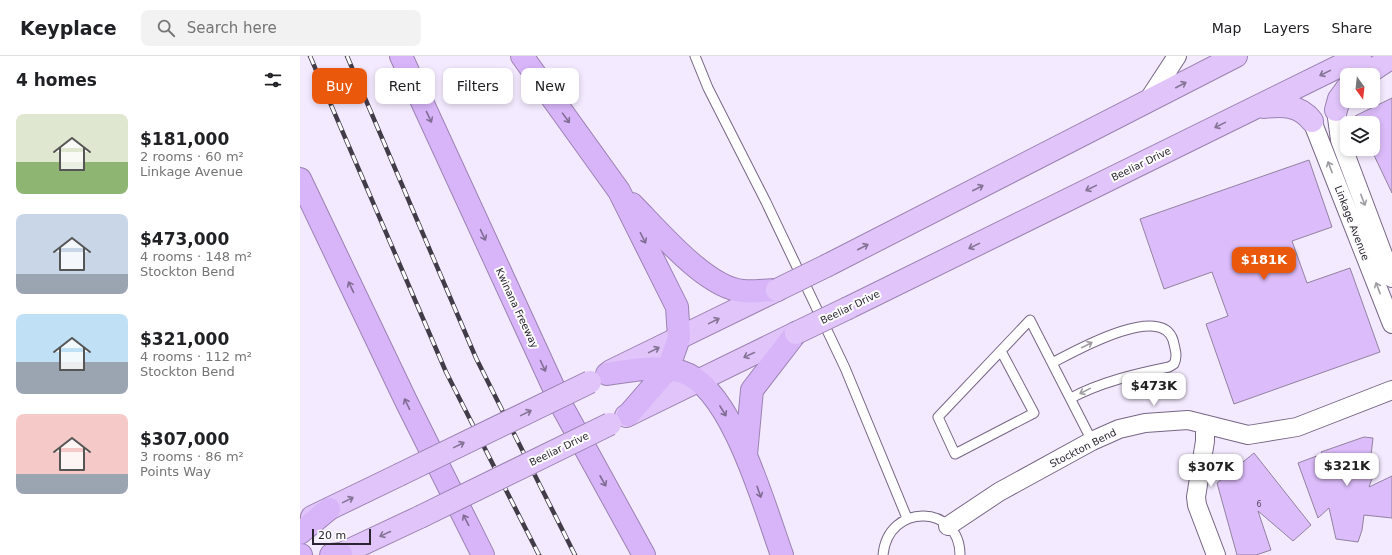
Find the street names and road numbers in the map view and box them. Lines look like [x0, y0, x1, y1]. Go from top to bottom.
street label: Beeliar Drive [1109, 145, 1173, 183]
street label: Linkage Avenue [1333, 184, 1371, 262]
street label: Kwinana Freeway [494, 266, 540, 350]
street label: Beeliar Drive [818, 288, 882, 326]
street label: Stockton Bend [1048, 427, 1118, 469]
street label: Beeliar Drive [527, 430, 591, 468]

